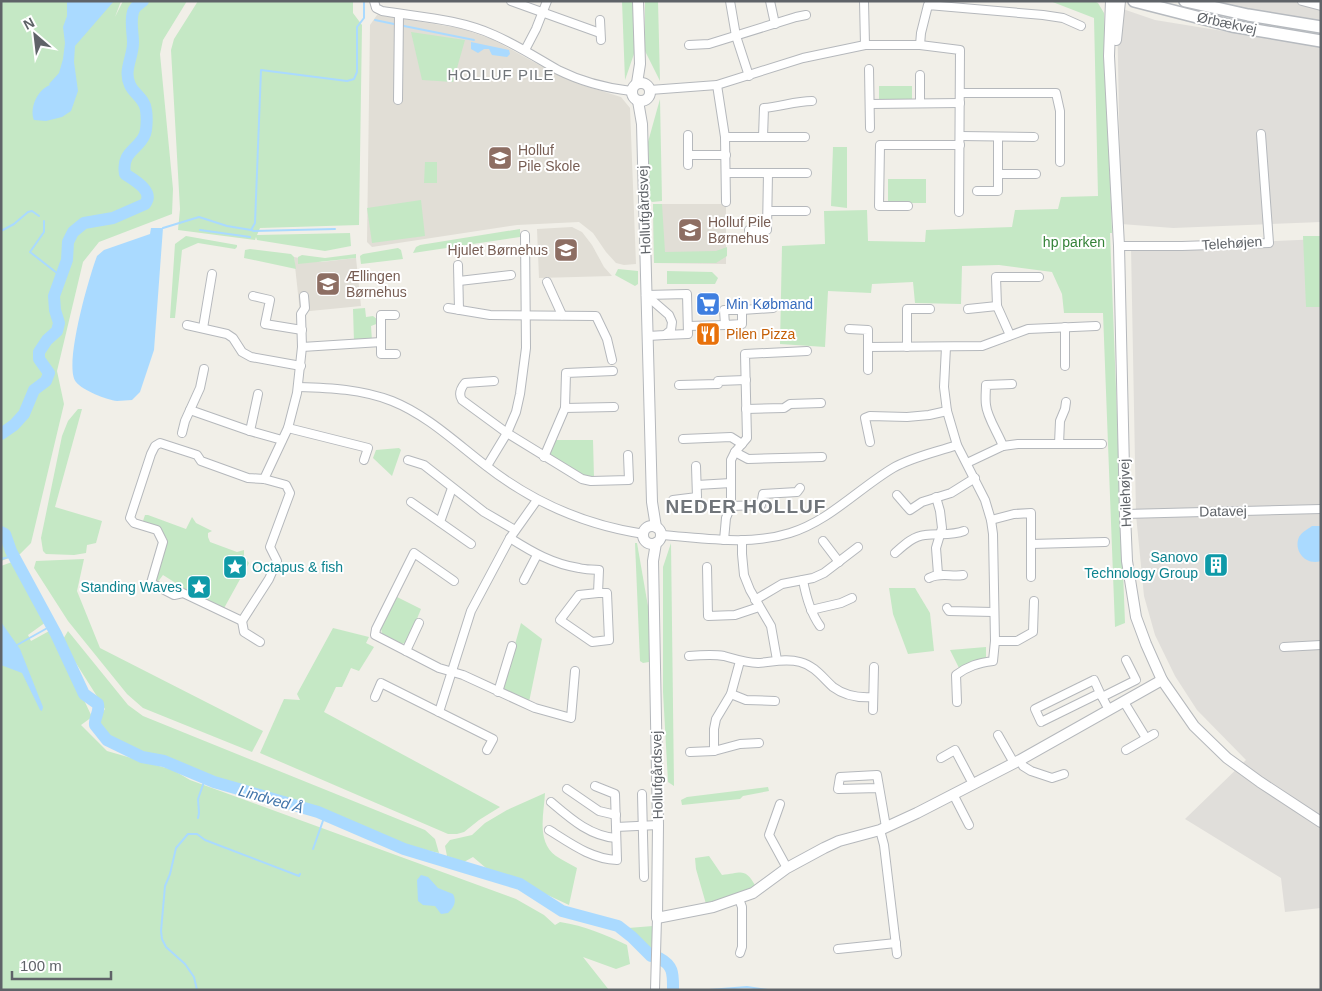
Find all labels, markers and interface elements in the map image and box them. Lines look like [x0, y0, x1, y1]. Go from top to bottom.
street label: Ørbækvej [1196, 9, 1258, 37]
north arrow [10, 10, 60, 60]
text: N [21, 14, 37, 33]
district label: HOLLUF PILE [448, 66, 554, 83]
place label: Holluf Pile Skole [518, 142, 580, 174]
school or university icon: Holluf Pile Skole [487, 145, 513, 171]
street label: Hollufgårdsvej [634, 165, 654, 255]
place label: Holluf Pile Børnehus [708, 214, 771, 246]
school or university icon: Holluf Pile Børnehus [677, 217, 703, 243]
street label: Telehøjen [1201, 233, 1263, 253]
park label: hp parken [1043, 234, 1105, 250]
school or university icon: Hjulet Børnehus [553, 237, 579, 263]
place label: Hjulet Børnehus [448, 242, 548, 258]
place label: Ællingen Børnehus [346, 268, 407, 300]
school or university icon: Ællingen Børnehus [315, 271, 341, 297]
supermarket icon: Min Købmand [695, 291, 721, 317]
place label: Min Købmand [726, 296, 813, 312]
restaurant icon: Pilen Pizza [695, 321, 721, 347]
place label: Pilen Pizza [726, 326, 795, 342]
street label: Hvilehøjvej [1116, 459, 1134, 527]
district label: NEDER HOLLUF [666, 496, 826, 517]
street label: Datavej [1199, 503, 1247, 519]
place label: Sanovo Technology Group [1084, 549, 1198, 581]
building icon: Sanovo Technology Group [1203, 552, 1229, 578]
place icon: Octapus & fish [222, 554, 248, 580]
place label: Octapus & fish [252, 559, 343, 575]
place icon: Standing Waves [186, 574, 212, 600]
place label: Standing Waves [81, 579, 182, 595]
street label: Hollufgårdsvej [648, 731, 666, 819]
water label: Lindved Å [237, 782, 305, 816]
scale bar [12, 948, 111, 980]
text: 100 m [20, 957, 62, 974]

